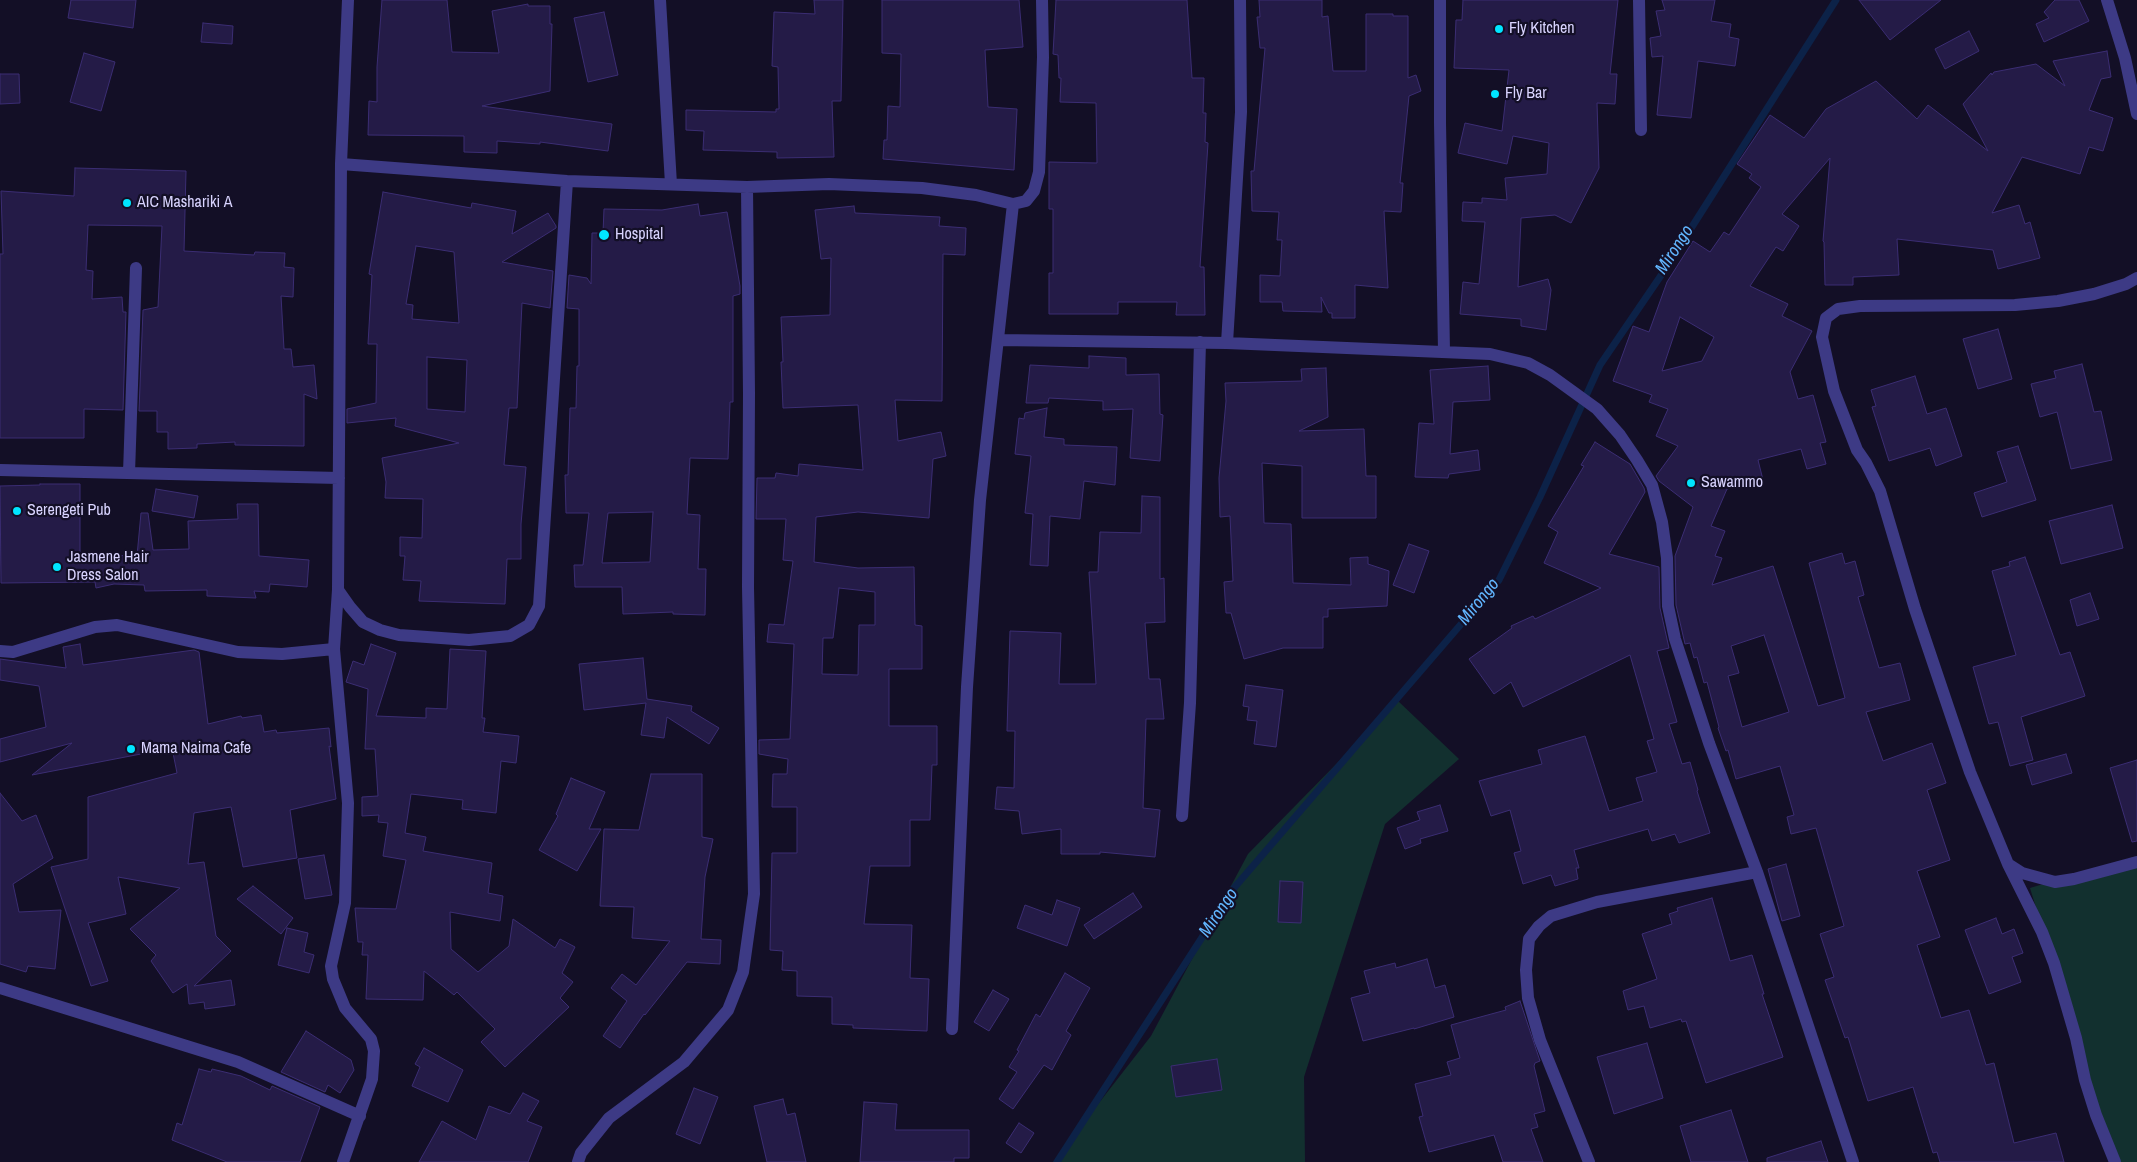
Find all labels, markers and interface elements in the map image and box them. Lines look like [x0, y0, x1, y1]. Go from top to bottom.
place label: Fly Kitchen [1509, 19, 1575, 39]
marker: Fly Kitchen [1493, 23, 1505, 35]
place label: Fly Bar [1505, 84, 1547, 104]
marker: Fly Bar [1489, 88, 1501, 100]
place label: AIC Mashariki A [137, 193, 233, 213]
marker: AIC Mashariki A [121, 197, 133, 209]
water label: Mirongo [1651, 221, 1699, 279]
place label: Hospital [615, 225, 663, 245]
marker: Hospital [597, 228, 611, 242]
place label: Sawammo [1701, 473, 1763, 493]
marker: Sawammo [1685, 477, 1697, 489]
place label: Serengeti Pub [27, 501, 111, 521]
marker: Serengeti Pub [11, 505, 23, 517]
place label: Jasmene Hair Dress Salon [67, 548, 149, 586]
marker: Jasmene Hair Dress Salon [51, 561, 63, 573]
water label: Mirongo [1454, 574, 1504, 630]
place label: Mama Naima Cafe [141, 739, 251, 759]
marker: Mama Naima Cafe [125, 743, 137, 755]
water label: Mirongo [1195, 885, 1243, 941]

